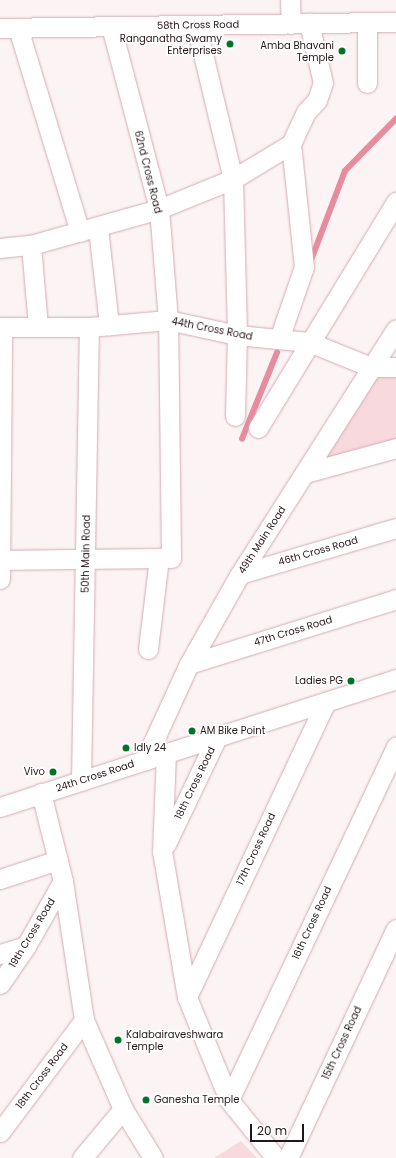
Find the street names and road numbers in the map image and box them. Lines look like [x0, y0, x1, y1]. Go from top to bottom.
street label: 58th Cross Road [157, 18, 239, 32]
street label: 62nd Cross Road [132, 129, 164, 215]
street label: 44th Cross Road [170, 315, 254, 343]
street label: 49th Main Road [236, 504, 288, 576]
street label: 50th Main Road [79, 515, 93, 593]
street label: 46th Cross Road [277, 534, 359, 568]
street label: 47th Cross Road [252, 613, 334, 649]
street label: 18th Cross Road [172, 745, 218, 821]
street label: 24th Cross Road [54, 758, 136, 794]
street label: 17th Cross Road [234, 811, 278, 887]
street label: 16th Cross Road [290, 885, 334, 961]
street label: 19th Cross Road [6, 896, 58, 970]
street label: 15th Cross Road [320, 1005, 364, 1081]
street label: 18th Cross Road [13, 1041, 71, 1111]

